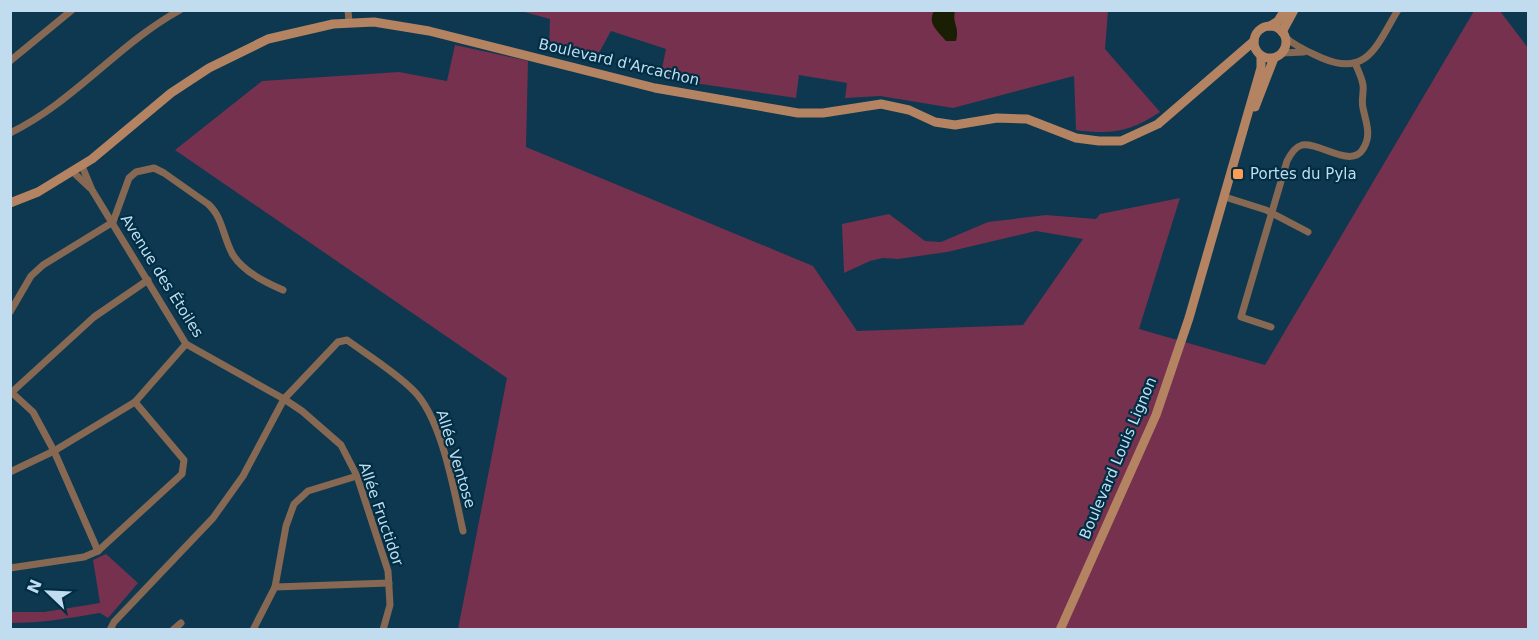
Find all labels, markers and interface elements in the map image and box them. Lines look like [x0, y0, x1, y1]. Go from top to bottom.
street label: Boulevard d'Arcachon [537, 35, 701, 89]
place label: Portes du Pyla [1250, 165, 1357, 183]
marker: Portes du Pyla [1231, 167, 1245, 181]
street label: Avenue des Étoiles [117, 211, 208, 341]
street label: Boulevard Louis Lignon [1076, 374, 1160, 542]
street label: Allée Ventose [433, 408, 479, 510]
street label: Allée Fructidor [355, 460, 407, 569]
north arrow [18, 562, 78, 622]
text: N [23, 576, 46, 596]

